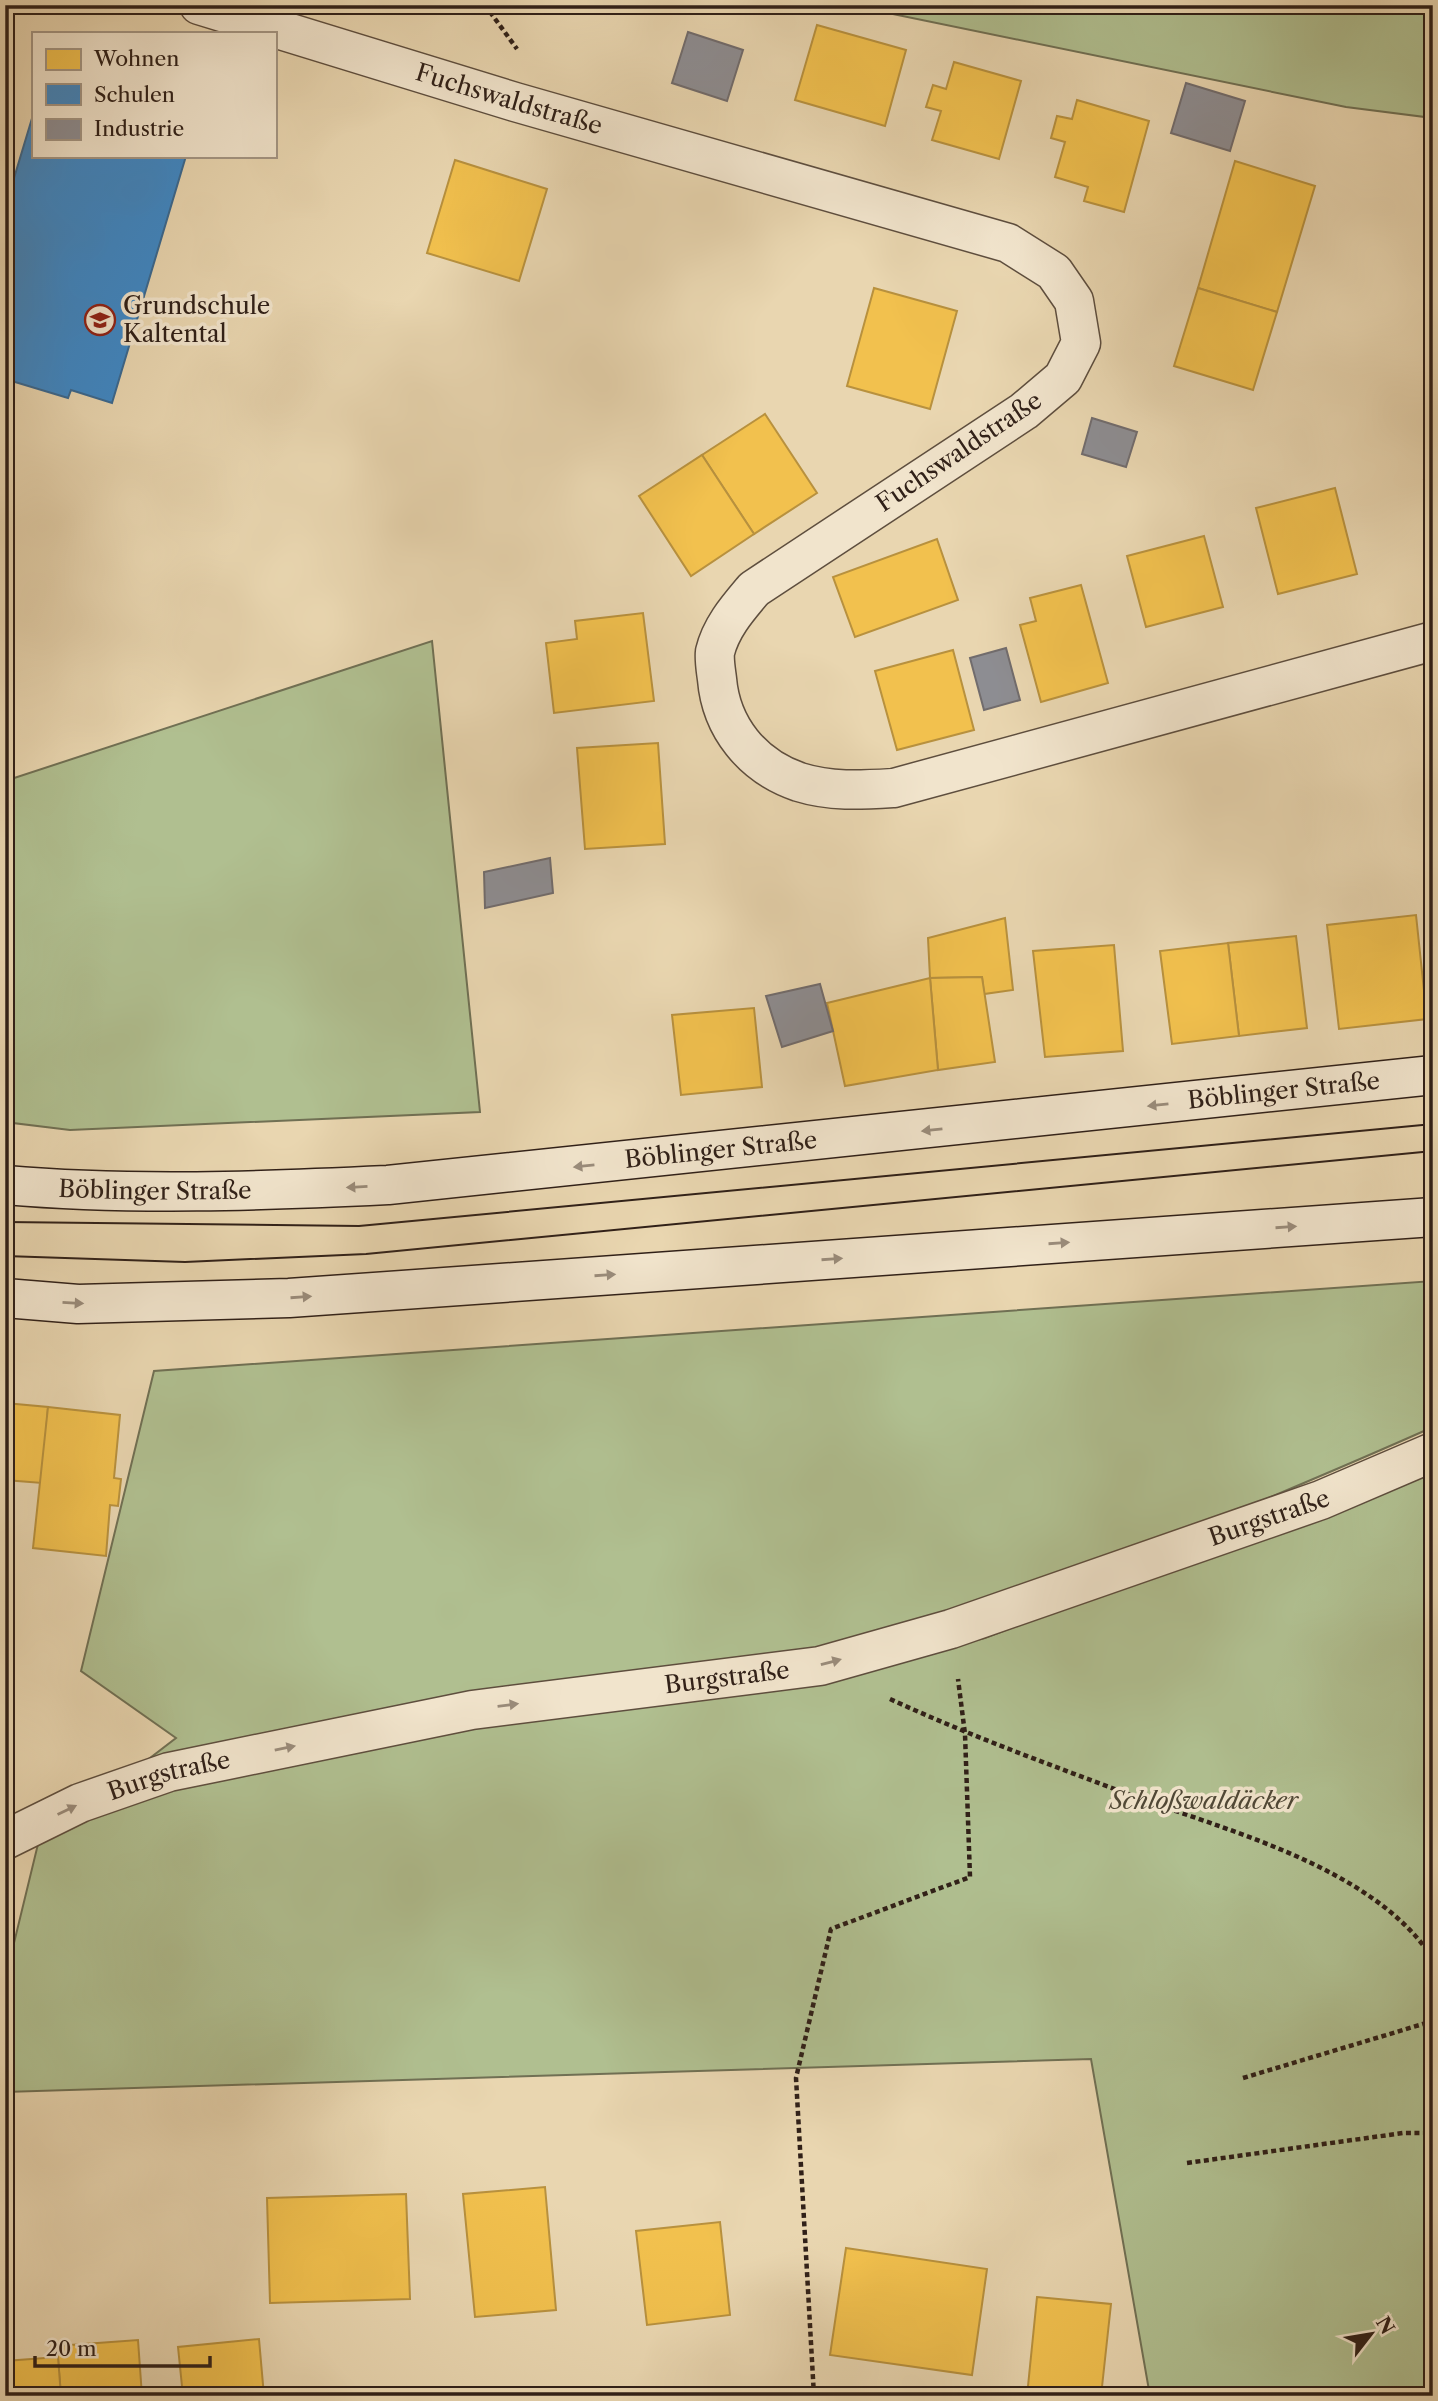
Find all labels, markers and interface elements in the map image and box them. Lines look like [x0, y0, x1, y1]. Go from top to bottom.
legend [32, 32, 276, 158]
text: Wohnen [93, 46, 179, 71]
street label: Fuchswaldstraße [412, 57, 606, 140]
text: Schulen [94, 82, 175, 107]
text: Industrie [94, 116, 184, 141]
place label: Grundschule Kaltental [123, 291, 270, 348]
school or university icon: Grundschule Kaltental [83, 303, 117, 337]
street label: Fuchswaldstraße [870, 385, 1047, 518]
street label: Böblinger Straße [1186, 1066, 1381, 1115]
one-way arrow [1147, 1100, 1169, 1111]
street label: Böblinger Straße [623, 1125, 818, 1174]
one-way arrow [921, 1125, 943, 1136]
one-way arrow [572, 1160, 594, 1171]
street label: Böblinger Straße [58, 1174, 252, 1206]
one-way arrow [346, 1181, 368, 1192]
one-way arrow [1275, 1221, 1297, 1232]
one-way arrow [1048, 1237, 1070, 1248]
one-way arrow [821, 1253, 843, 1264]
one-way arrow [594, 1269, 616, 1280]
one-way arrow [290, 1291, 312, 1302]
one-way arrow [63, 1298, 85, 1309]
street label: Burgstraße [1205, 1483, 1334, 1552]
street label: Burgstraße [663, 1655, 791, 1700]
one-way arrow [820, 1657, 841, 1667]
one-way arrow [497, 1699, 519, 1710]
one-way arrow [274, 1742, 296, 1753]
street label: Burgstraße [104, 1745, 233, 1806]
park label: Schloßwaldäcker [1108, 1786, 1300, 1815]
one-way arrow [57, 1804, 77, 1815]
north arrow [1336, 2300, 1406, 2370]
text: N [1371, 2313, 1399, 2339]
scale bar [35, 2324, 210, 2368]
text: 20 m [46, 2336, 97, 2361]

